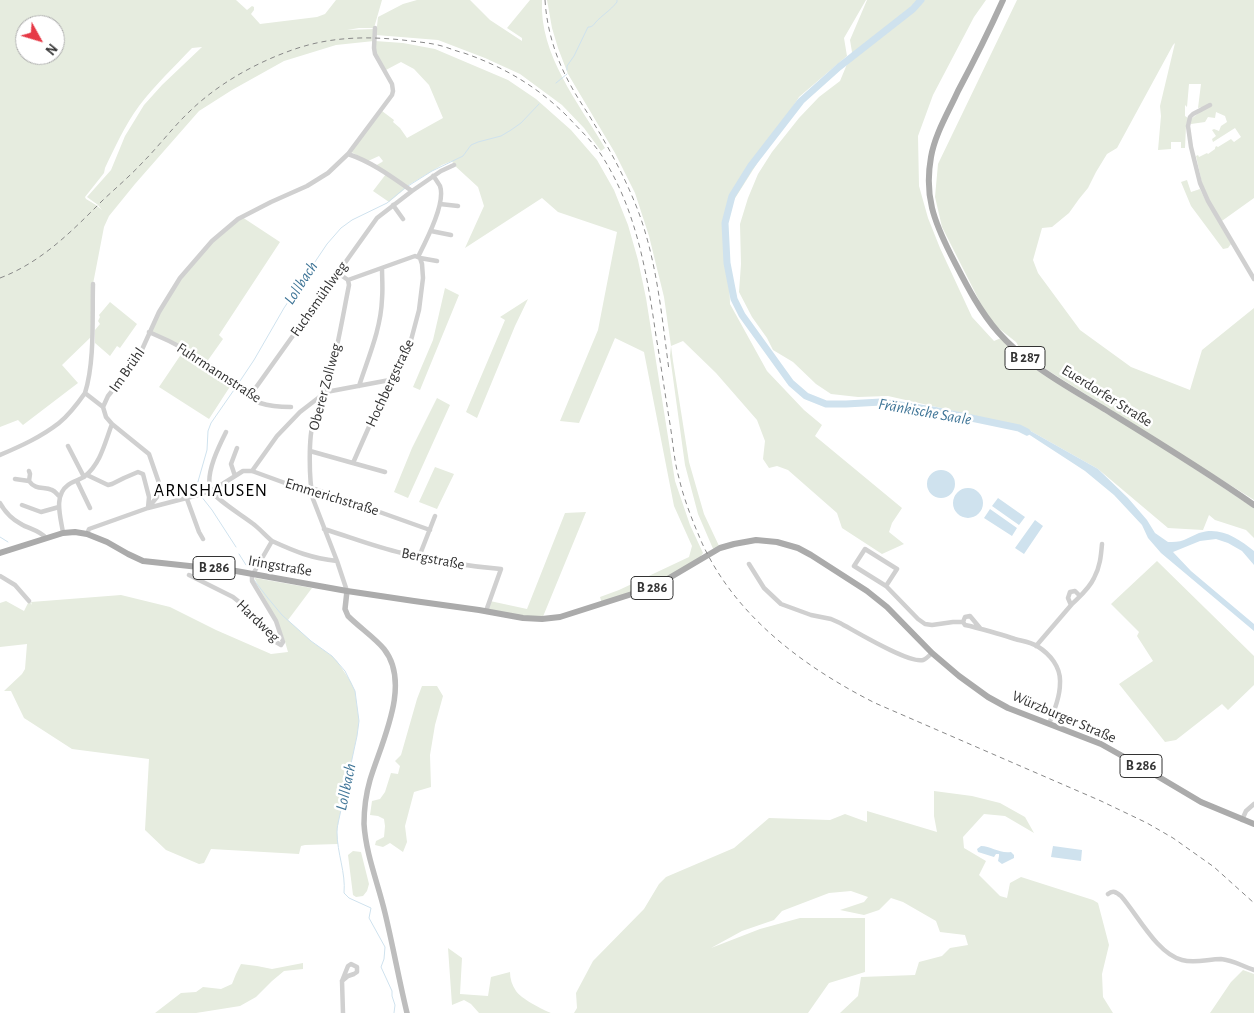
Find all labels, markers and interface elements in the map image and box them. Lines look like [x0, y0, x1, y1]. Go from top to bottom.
north arrow [15, 15, 65, 65]
text: N [42, 41, 59, 57]
water label: Lollbach [280, 258, 322, 308]
street label: Fuchsmühlweg [286, 258, 352, 340]
street label: Hochbergstraße [362, 336, 418, 430]
street label: Fuhrmannstraße [173, 339, 265, 407]
street label: Oberer Zollweg [305, 341, 345, 433]
street label: Im Brühl [105, 344, 149, 396]
road number: B 287 [1005, 346, 1045, 369]
street label: Euerdorfer Straße [1058, 361, 1156, 431]
water label: Fränkische Saale [877, 394, 973, 430]
street label: Emmerichstraße [283, 474, 381, 520]
district label: ARNSHAUSEN [153, 480, 269, 502]
street label: Bergstraße [400, 544, 466, 574]
street label: Iringstraße [247, 552, 313, 580]
road number: B 286 [193, 556, 235, 580]
road number: B 286 [631, 576, 673, 600]
street label: Hardweg [233, 596, 283, 646]
street label: Würzburger Straße [1009, 687, 1119, 747]
road number: B 286 [1120, 754, 1162, 778]
water label: Lollbach [332, 762, 360, 812]

